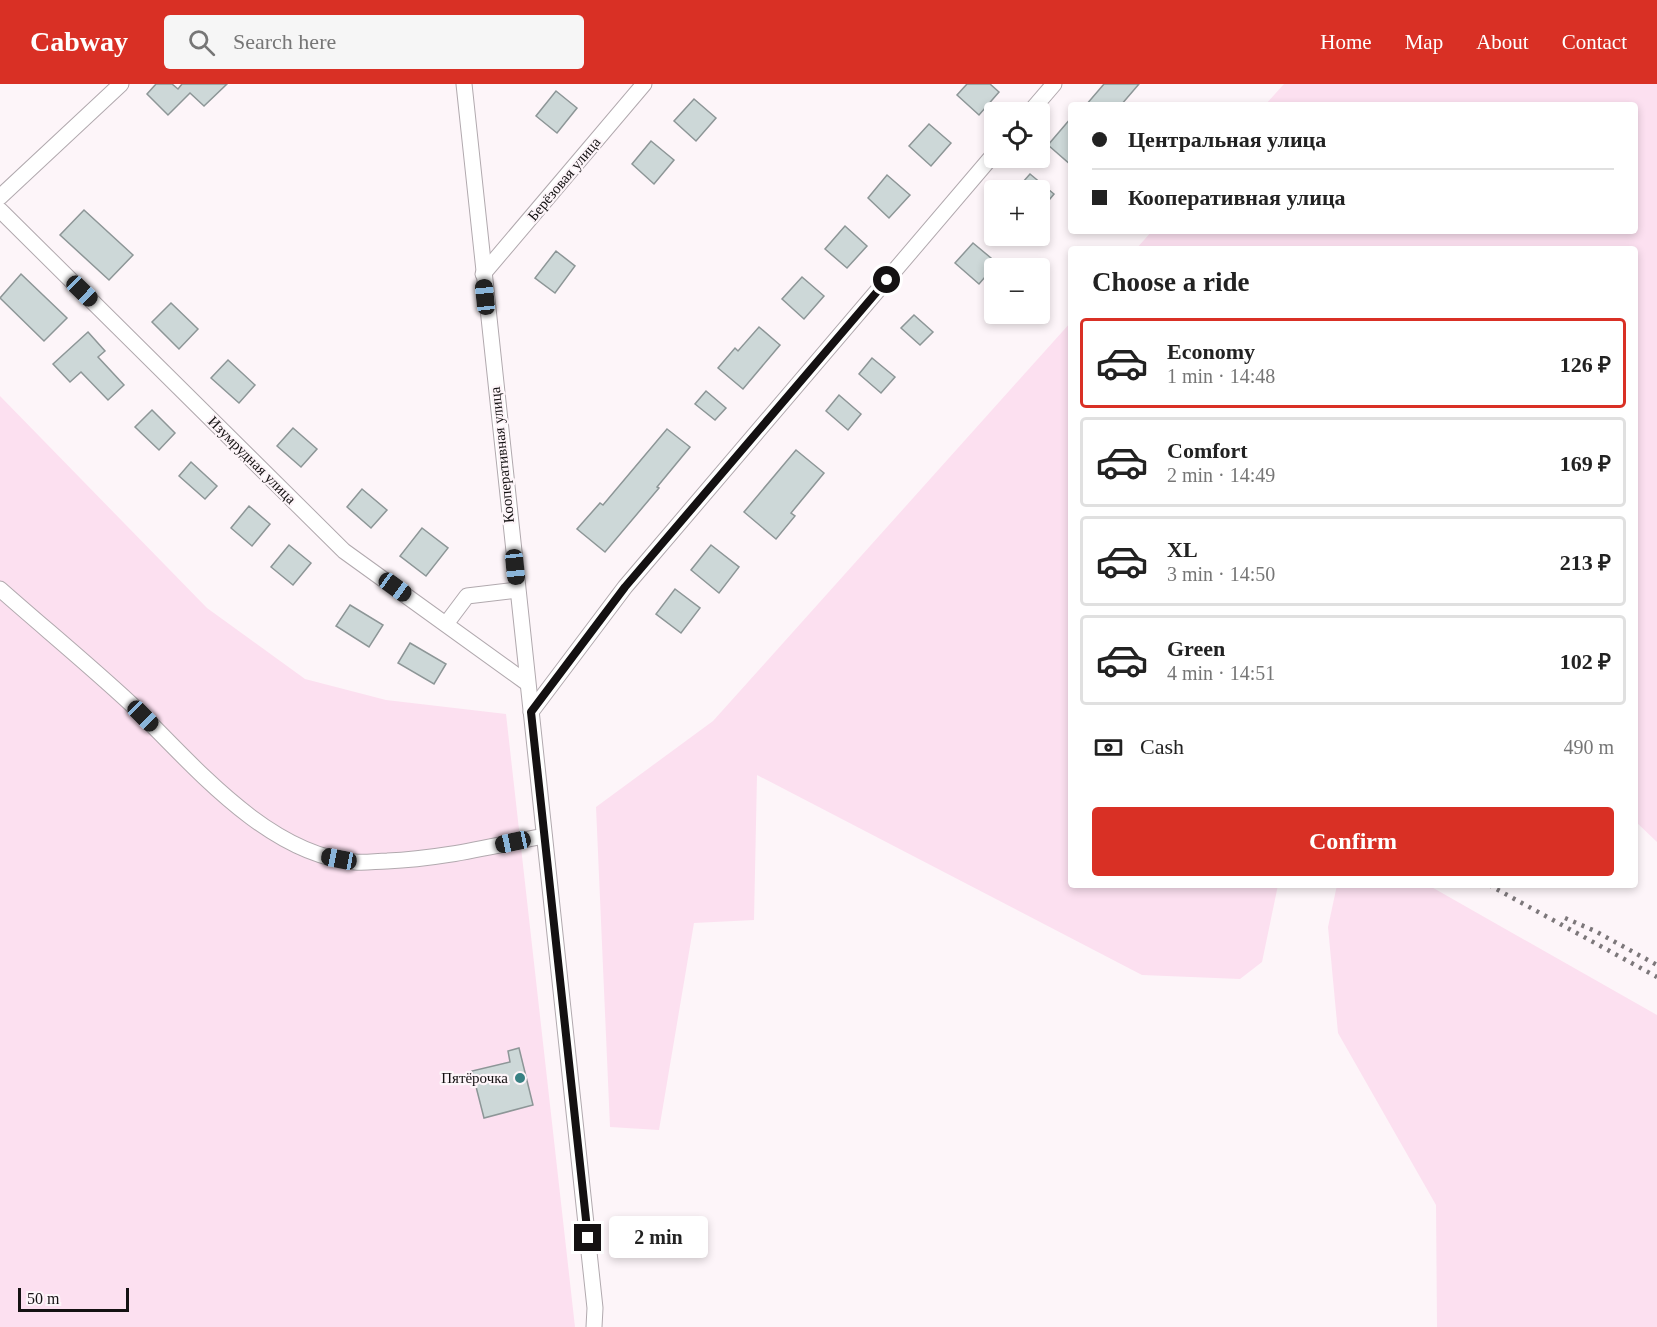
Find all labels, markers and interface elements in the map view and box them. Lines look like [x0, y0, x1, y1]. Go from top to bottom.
search box [164, 15, 584, 69]
text: Cabway [30, 26, 128, 57]
icon: search [185, 26, 218, 59]
text: Search here [233, 29, 336, 54]
text: Home [1320, 30, 1372, 54]
text: Map [1405, 30, 1443, 54]
text: About [1476, 30, 1529, 54]
text: Contact [1562, 30, 1627, 54]
map controls [984, 102, 1050, 324]
button: locate [984, 102, 1050, 168]
text: Центральная улица [1128, 127, 1326, 152]
street label: Берёзовая улица [524, 134, 604, 224]
button: + [984, 180, 1050, 246]
text: Кооперативная улица [1128, 185, 1346, 210]
button: − [984, 258, 1050, 324]
route start [873, 266, 900, 293]
text: Choose a ride [1092, 267, 1250, 297]
car [63, 272, 101, 310]
car [474, 278, 496, 316]
icon: car [1095, 336, 1149, 390]
text: Economy [1167, 339, 1255, 364]
text: 126 ₽ [1560, 352, 1611, 377]
text: 1 min · 14:48 [1167, 365, 1275, 387]
street label: Кооперативная улица [487, 386, 517, 524]
street label: Изумрудная улица [205, 413, 299, 507]
icon: car [1095, 435, 1149, 489]
text: Comfort [1167, 438, 1248, 463]
text: 169 ₽ [1560, 451, 1611, 476]
text: 2 min · 14:49 [1167, 464, 1275, 486]
icon: car [1095, 534, 1149, 588]
text: XL [1167, 537, 1198, 562]
car [504, 548, 526, 586]
text: 213 ₽ [1560, 550, 1611, 575]
text: 3 min · 14:50 [1167, 563, 1275, 585]
car [375, 569, 415, 605]
icon: car [1095, 633, 1149, 687]
text: Green [1167, 636, 1225, 661]
text: 102 ₽ [1560, 649, 1611, 674]
text: 4 min · 14:51 [1167, 662, 1275, 684]
car [124, 697, 162, 735]
icon: cash [1092, 731, 1125, 764]
text: Cash [1140, 734, 1184, 759]
text: 490 m [1563, 736, 1614, 758]
button: Confirm [1092, 807, 1614, 876]
car [494, 829, 532, 855]
car [320, 847, 358, 871]
place label: Пятёрочка [441, 1070, 508, 1086]
marker: Пятёрочка [513, 1071, 527, 1085]
callout: 2 min [609, 1217, 708, 1259]
route end [574, 1224, 601, 1251]
text: 2 min [634, 1226, 683, 1248]
scale bar [18, 1285, 129, 1312]
text: 50 m [27, 1290, 59, 1307]

